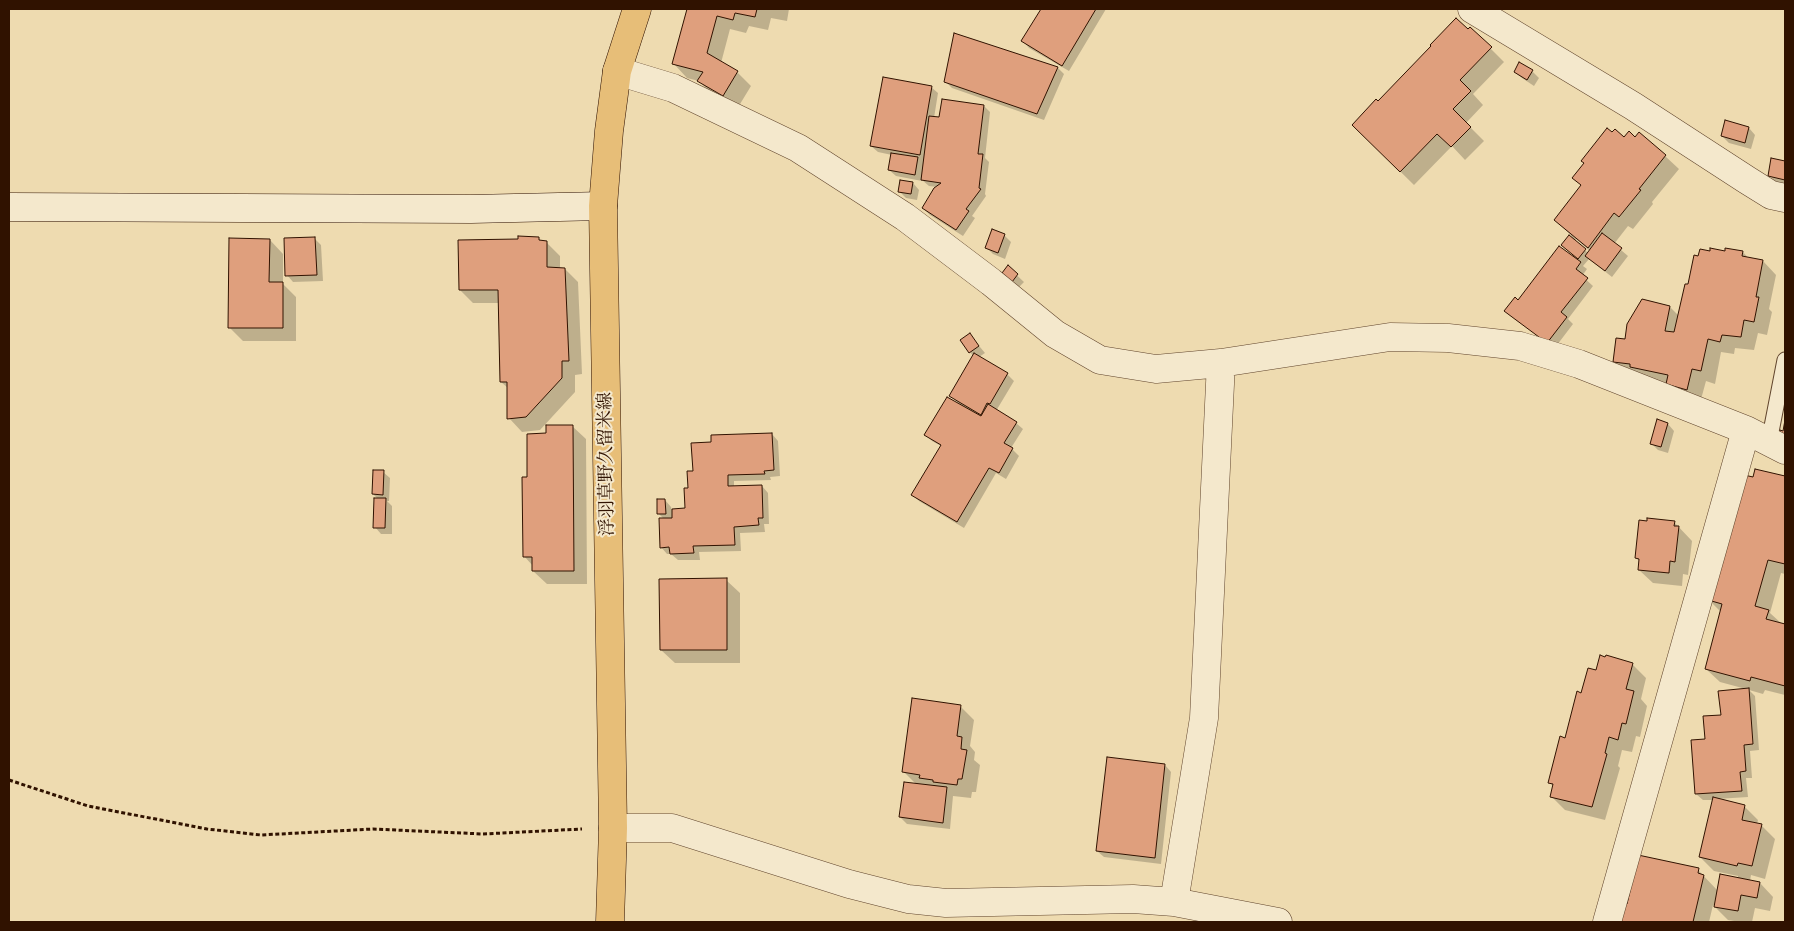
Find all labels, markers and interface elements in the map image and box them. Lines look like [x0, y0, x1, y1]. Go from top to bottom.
street label: 浮羽草野久留米線 [595, 392, 619, 536]

